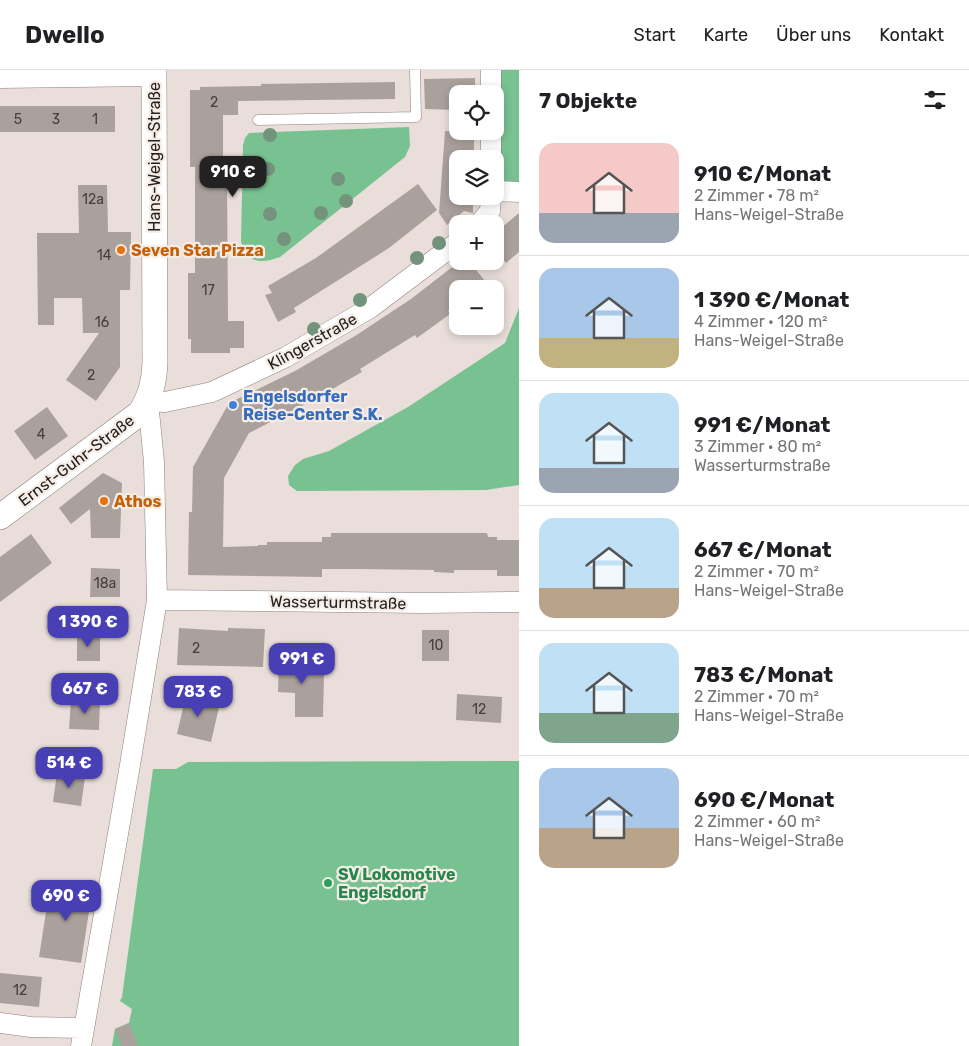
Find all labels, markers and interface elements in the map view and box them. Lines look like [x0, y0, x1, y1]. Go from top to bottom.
text: Dwello [25, 21, 105, 49]
text: Start [633, 24, 676, 46]
text: Karte [704, 24, 748, 46]
text: Über uns [776, 24, 851, 46]
text: Kontakt [879, 24, 944, 46]
street label: Hans-Weigel-Straße [145, 82, 164, 232]
map controls [449, 85, 504, 335]
button: locate [449, 85, 504, 140]
icon: filters [921, 86, 949, 114]
text: 7 Objekte [539, 88, 637, 113]
house number: 2 [210, 94, 218, 111]
house number: 5 [14, 111, 22, 128]
house number: 3 [52, 111, 60, 128]
house number: 1 [92, 111, 98, 128]
button: layers [449, 150, 504, 205]
pin: 910 € [198, 156, 268, 198]
text: 910 €/Monat [694, 161, 831, 186]
text: 910 € [210, 162, 256, 181]
icon: home [579, 163, 639, 223]
text: 2 Zimmer · 78 m² [694, 186, 819, 205]
house number: 12a [82, 191, 104, 208]
text: Hans-Weigel-Straße [694, 205, 844, 224]
button: + [449, 215, 504, 270]
place label: Seven Star Pizza [131, 241, 264, 260]
marker: Seven Star Pizza [115, 244, 127, 256]
house number: 14 [97, 247, 112, 264]
button: − [449, 280, 504, 335]
house number: 17 [201, 282, 215, 299]
text: 1 390 €/Monat [694, 287, 849, 312]
icon: home [579, 288, 639, 348]
street label: Klingerstraße [264, 309, 360, 374]
text: 4 Zimmer · 120 m² [694, 312, 828, 331]
house number: 16 [95, 314, 109, 331]
text: Hans-Weigel-Straße [694, 331, 844, 350]
house number: 2 [87, 367, 95, 384]
place label: Engelsdorfer Reise-Center S.K. [243, 387, 383, 424]
marker: Engelsdorfer Reise-Center S.K. [227, 399, 239, 411]
street label: Ernst-Guhr-Straße [15, 411, 138, 510]
text: 991 €/Monat [694, 412, 830, 437]
icon: home [579, 413, 639, 473]
house number: 4 [37, 426, 46, 443]
text: 3 Zimmer · 80 m² [694, 437, 821, 456]
text: Wasserturmstraße [694, 456, 830, 475]
place label: Athos [114, 492, 162, 511]
marker: Athos [98, 495, 110, 507]
text: 667 €/Monat [694, 537, 832, 562]
icon: home [579, 538, 639, 598]
text: 2 Zimmer · 70 m² [694, 562, 819, 581]
house number: 18a [94, 575, 116, 592]
text: Hans-Weigel-Straße [694, 581, 844, 600]
street label: Wasserturmstraße [270, 592, 406, 613]
pin: 1 390 € [42, 606, 134, 648]
text: 1 390 € [58, 612, 118, 631]
house number: 10 [429, 637, 444, 654]
house number: 2 [192, 640, 200, 657]
pin: 991 € [267, 642, 337, 685]
text: 991 € [280, 649, 324, 668]
text: 783 €/Monat [694, 662, 833, 687]
icon: home [579, 663, 639, 723]
pin: 667 € [50, 672, 120, 715]
pin: 783 € [163, 676, 233, 718]
text: 667 € [62, 679, 108, 698]
text: 783 € [175, 682, 221, 701]
text: 2 Zimmer · 70 m² [694, 687, 819, 706]
house number: 12 [472, 701, 486, 718]
text: Hans-Weigel-Straße [694, 706, 844, 725]
pin: 514 € [34, 746, 104, 789]
text: 514 € [46, 753, 92, 772]
text: 690 €/Monat [694, 787, 834, 812]
icon: home [579, 788, 639, 848]
text: 2 Zimmer · 60 m² [694, 812, 820, 831]
text: Hans-Weigel-Straße [694, 831, 844, 850]
place label: SV Lokomotive Engelsdorf [338, 865, 455, 902]
marker: SV Lokomotive Engelsdorf [322, 877, 334, 889]
pin: 690 € [31, 880, 101, 922]
text: 690 € [42, 886, 90, 905]
house number: 12 [13, 982, 27, 999]

